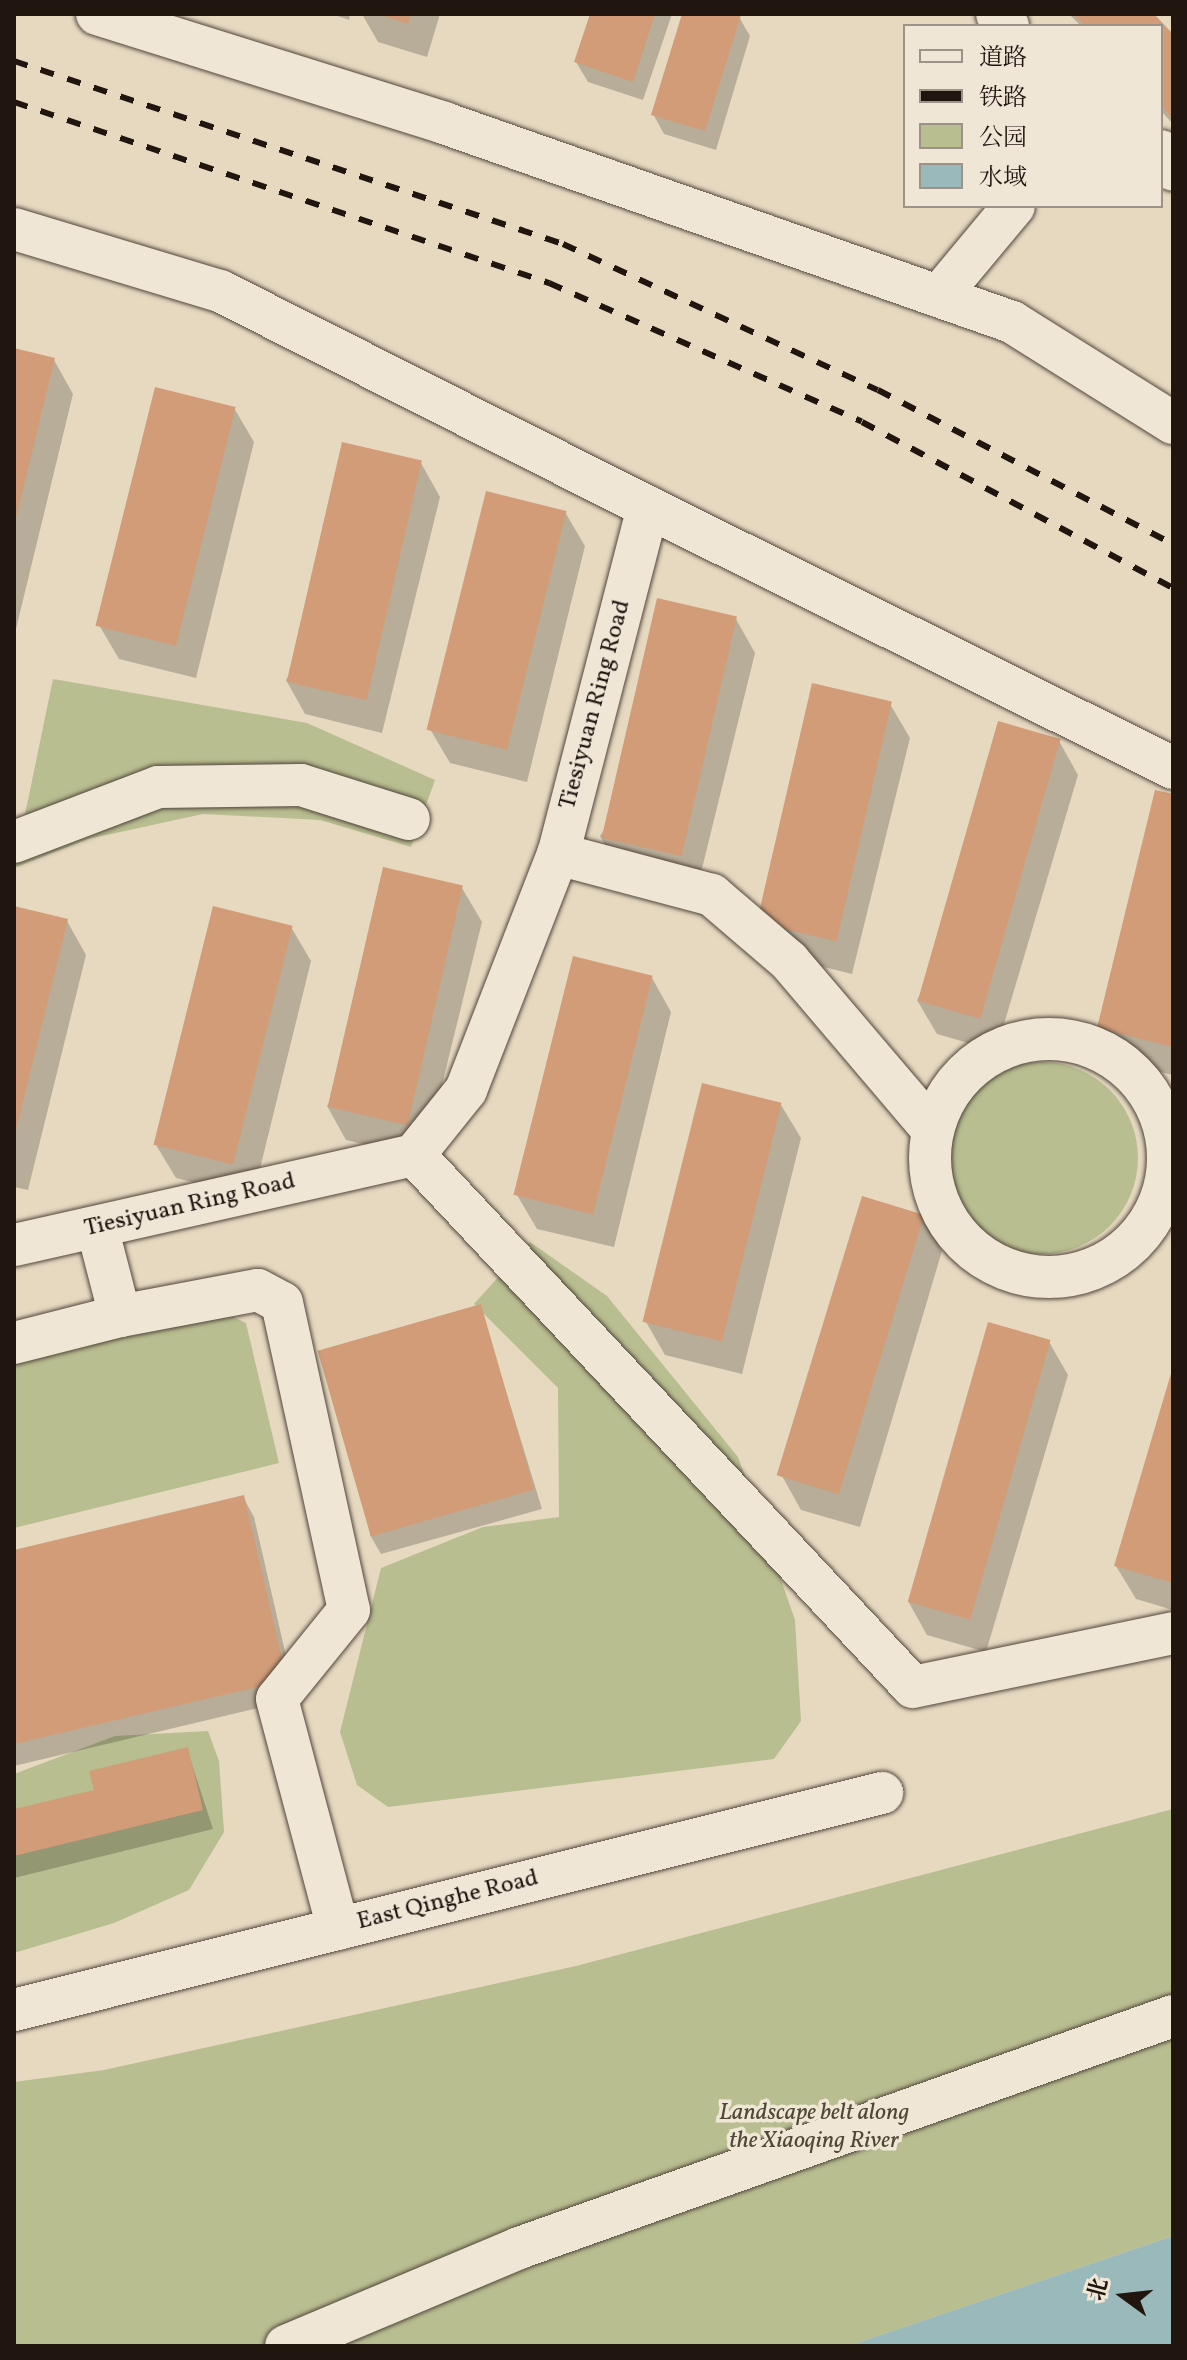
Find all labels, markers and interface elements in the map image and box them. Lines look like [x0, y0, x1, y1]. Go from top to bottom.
legend [903, 24, 1163, 208]
text: 道路 [979, 42, 1027, 76]
text: 铁路 [979, 82, 1027, 116]
text: 公园 [979, 122, 1027, 156]
text: 水域 [979, 162, 1027, 196]
street label: Tiesiyuan Ring Road [554, 597, 638, 813]
street label: Tiesiyuan Ring Road [82, 1168, 298, 1244]
street label: East Qinghe Road [354, 1865, 542, 1937]
park label: Landscape belt along the Xiaoqing River [719, 2100, 909, 2156]
north arrow [1083, 2256, 1163, 2336]
text: 北 [1082, 2275, 1117, 2304]

